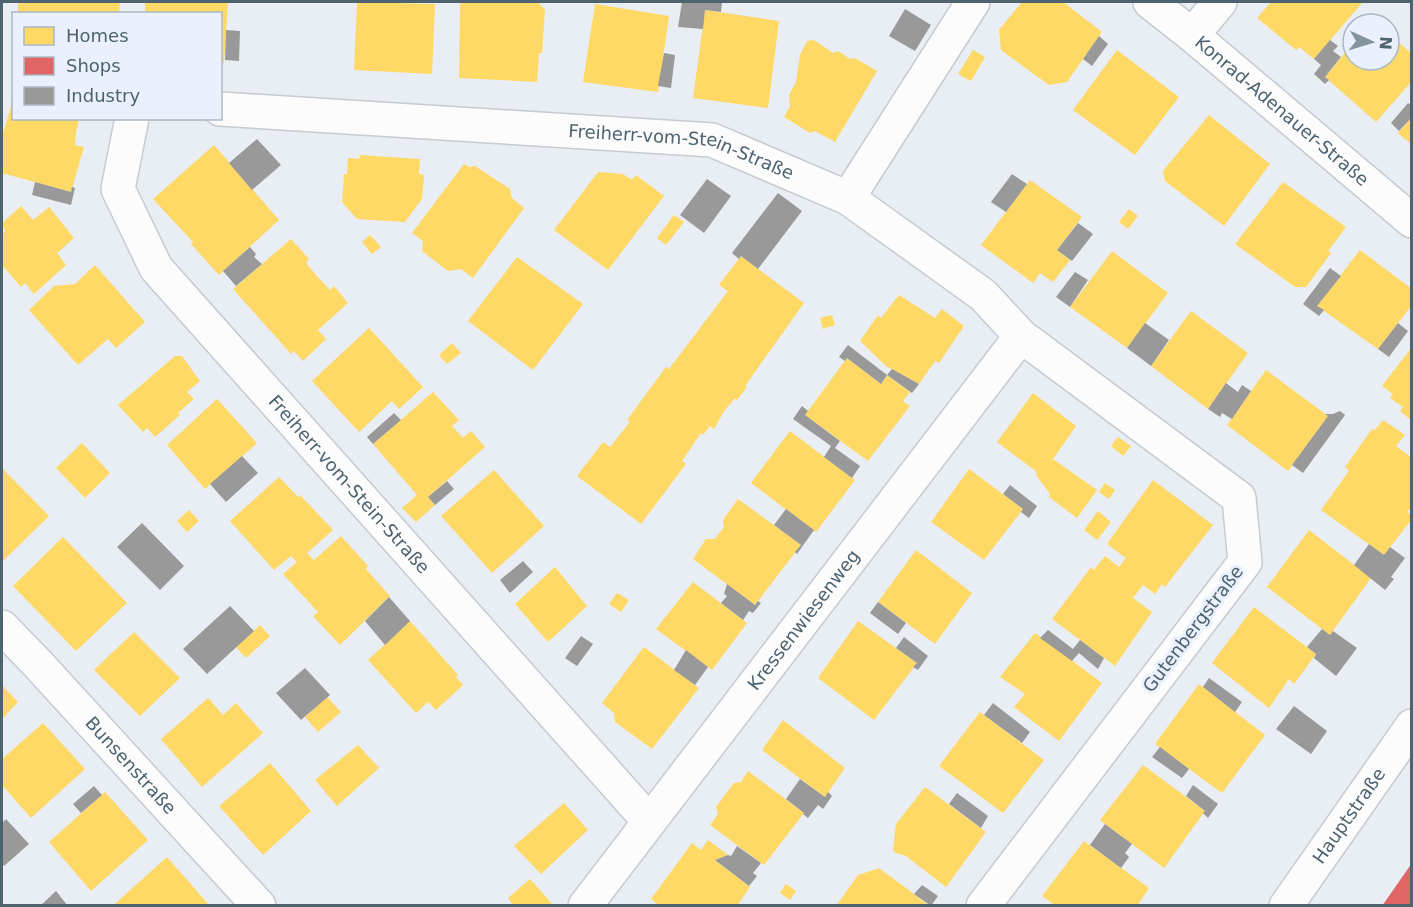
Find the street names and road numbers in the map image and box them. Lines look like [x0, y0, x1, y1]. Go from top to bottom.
street label: Konrad-Adenauer-Straße [1191, 31, 1373, 190]
street label: Freiherr-vom-Stein-Straße [568, 120, 797, 184]
street label: Freiherr-vom-Stein-Straße [264, 391, 434, 578]
street label: Kressenwiesenweg [743, 545, 864, 694]
street label: Gutenbergstraße [1138, 561, 1247, 696]
street label: Bunsenstraße [81, 712, 181, 818]
street label: Hauptstraße [1308, 764, 1389, 867]

